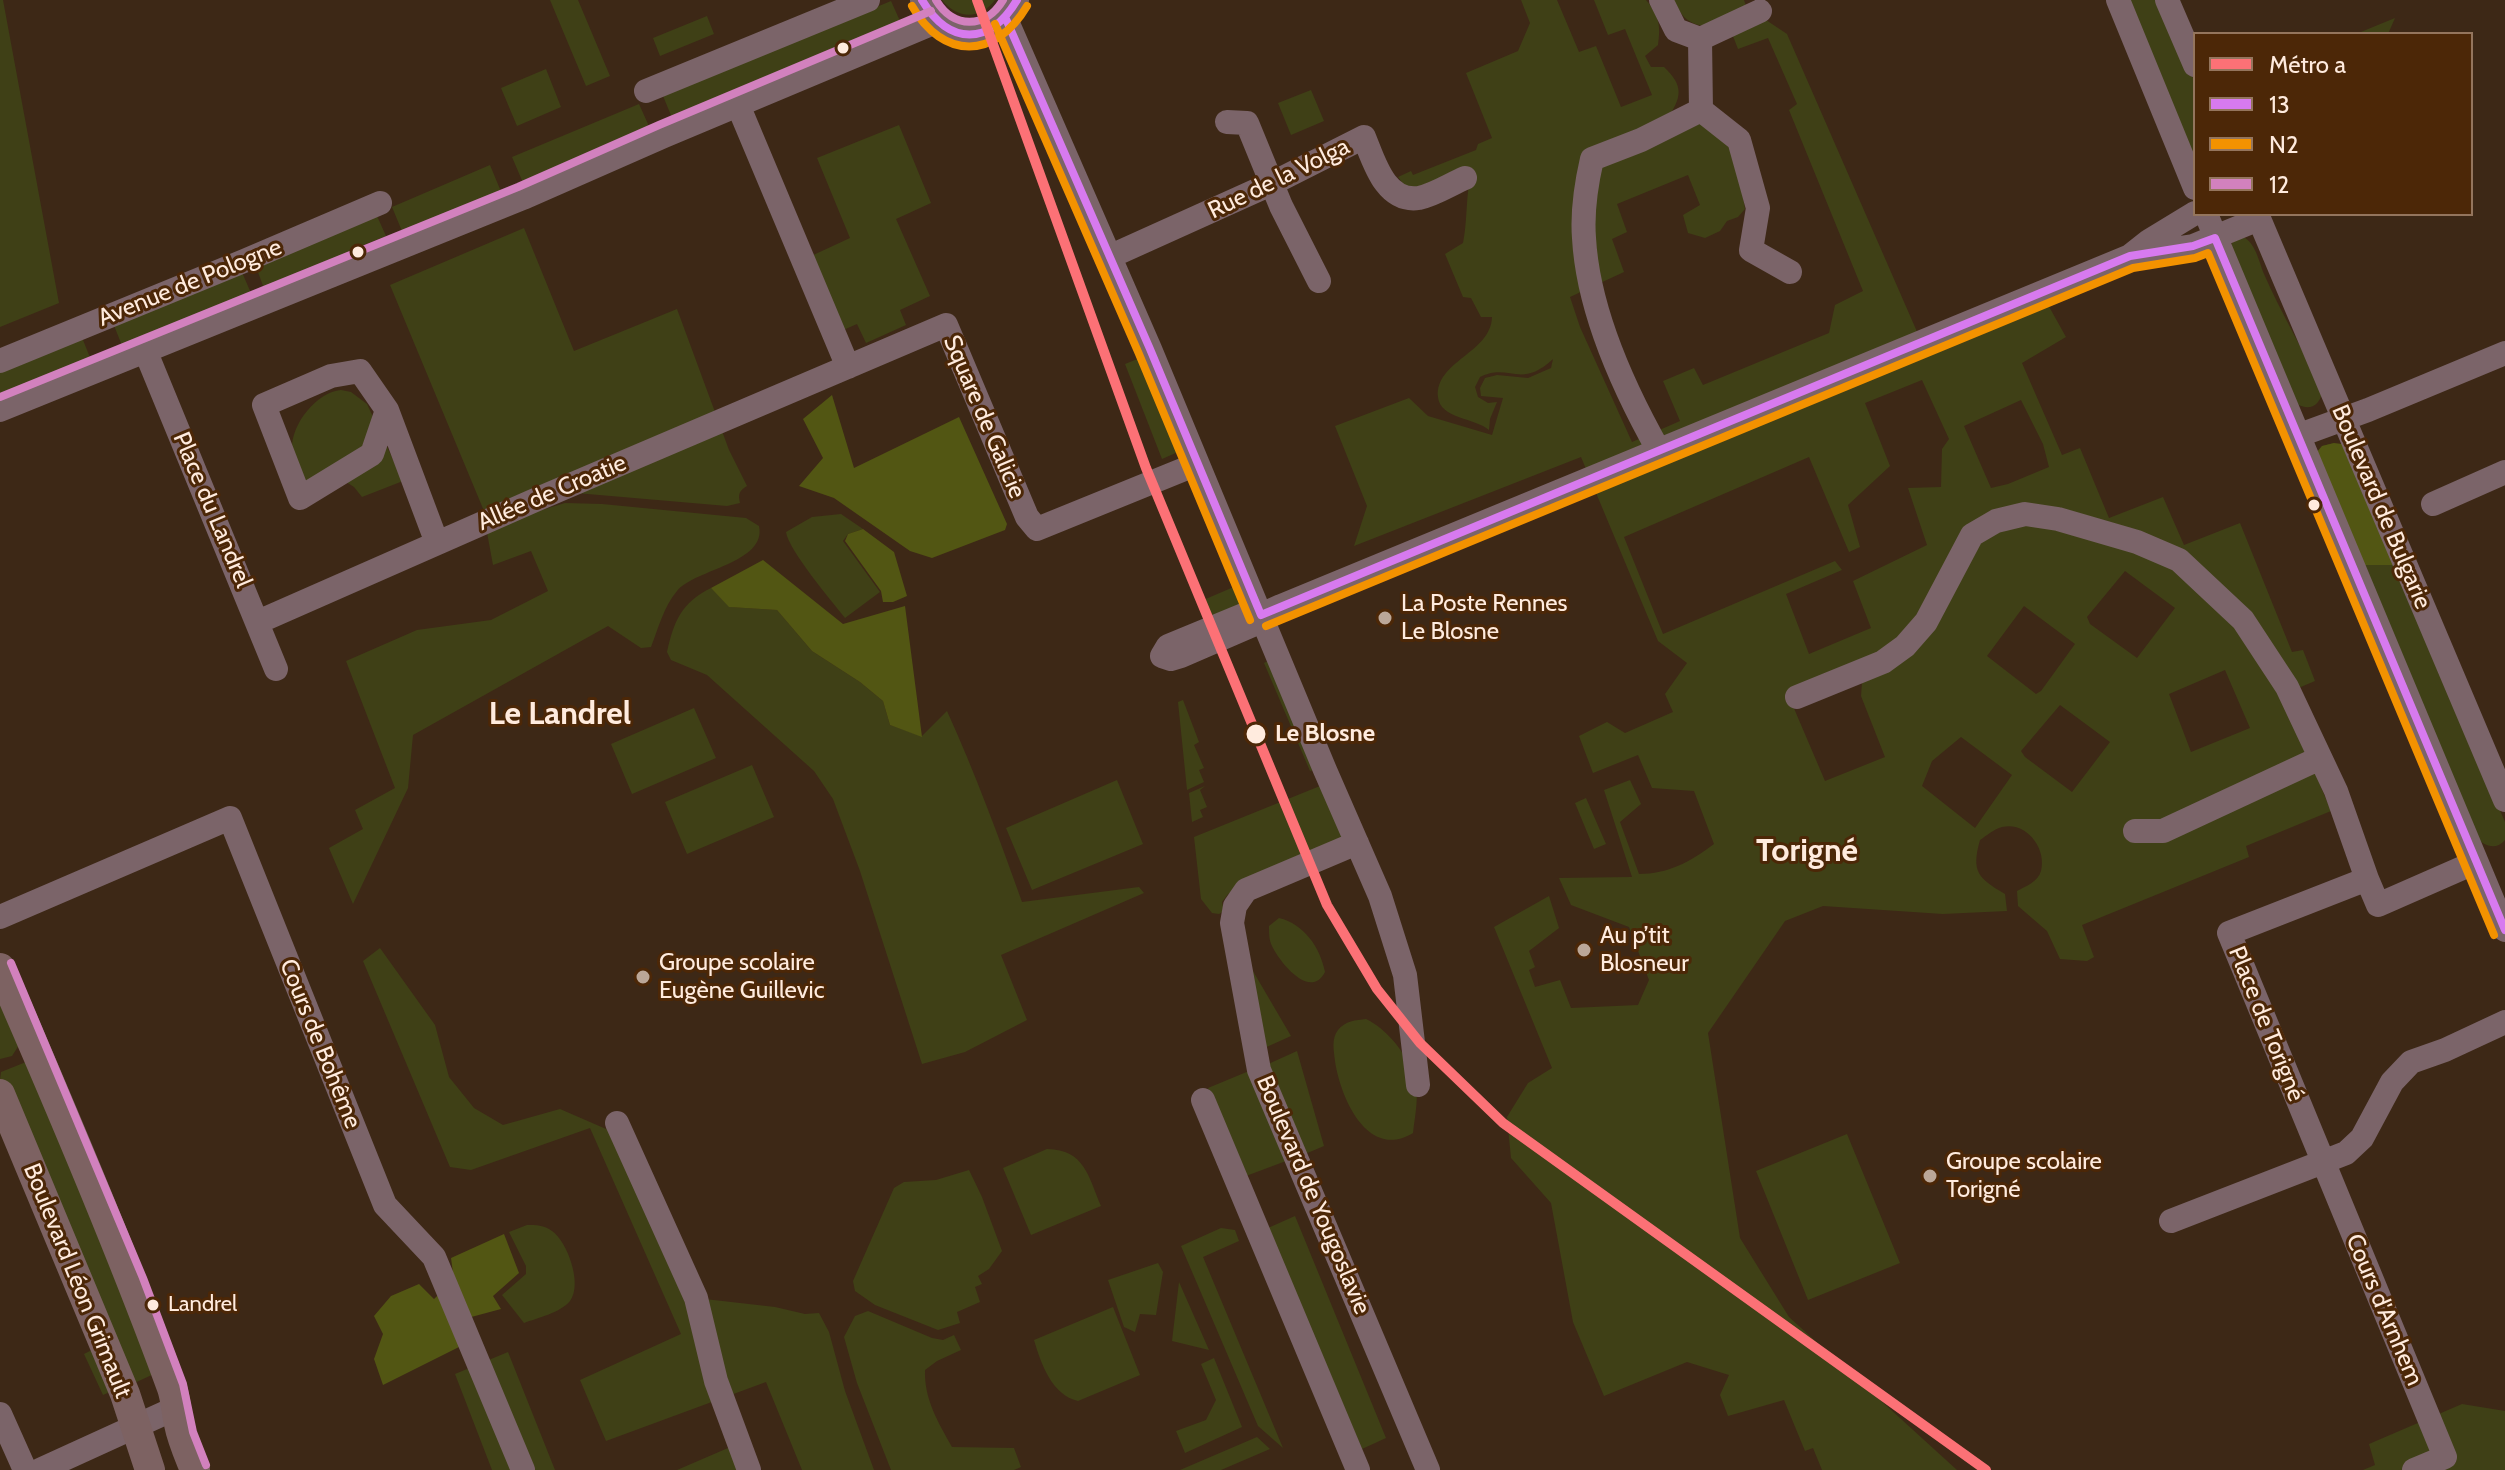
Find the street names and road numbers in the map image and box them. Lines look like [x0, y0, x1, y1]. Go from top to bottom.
street label: Rue de la Volga [1204, 132, 1354, 226]
street label: Avenue de Pologne [94, 233, 286, 333]
street label: Square de Galicie [937, 331, 1031, 503]
street label: Boulevard de Bulgarie [2325, 401, 2437, 613]
street label: Place du Landrel [166, 428, 258, 592]
street label: Allée de Croatie [473, 449, 631, 537]
street label: Place de Torigné [2222, 942, 2310, 1106]
street label: Cours de Bohême [273, 955, 367, 1133]
street label: Boulevard de Yougoslavie [1250, 1071, 1376, 1319]
street label: Boulevard Léon Grimault [17, 1159, 137, 1403]
street label: Cours d'Arnhem [2339, 1230, 2429, 1390]

